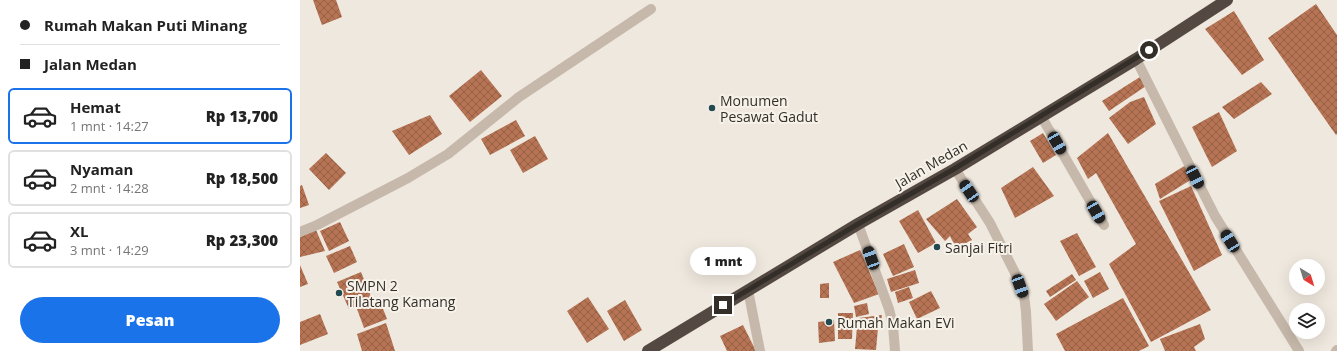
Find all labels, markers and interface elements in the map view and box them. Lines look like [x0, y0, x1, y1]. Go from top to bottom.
text: Rumah Makan Puti Minang [44, 15, 247, 35]
route start [1140, 41, 1158, 59]
text: Jalan Medan [44, 54, 137, 74]
place label: Monumen Pesawat Gadut [720, 91, 818, 126]
text: Hemat [70, 97, 121, 117]
icon: car [22, 98, 58, 134]
marker: Monumen Pesawat Gadut [707, 103, 717, 113]
text: Rp 13,700 [206, 106, 278, 126]
text: 1 mnt · 14:27 [70, 117, 149, 135]
car [1046, 130, 1068, 156]
street label: Jalan Medan [890, 136, 971, 193]
text: Nyaman [70, 159, 133, 179]
icon: car [22, 160, 58, 196]
car [1184, 164, 1206, 190]
text: Rp 18,500 [206, 168, 278, 188]
car [957, 178, 981, 204]
text: 2 mnt · 14:28 [70, 179, 149, 197]
car [1085, 199, 1107, 225]
text: XL [70, 221, 88, 241]
icon: car [22, 222, 58, 258]
car [1219, 228, 1241, 254]
text: Rp 23,300 [206, 230, 278, 250]
place label: Sanjai Fitri [945, 238, 1013, 257]
text: 3 mnt · 14:29 [70, 241, 149, 259]
marker: Sanjai Fitri [932, 242, 942, 252]
car [861, 245, 881, 271]
callout: 1 mnt [690, 247, 756, 275]
text: 1 mnt [704, 252, 742, 270]
north arrow [1289, 259, 1325, 295]
map controls [1289, 259, 1325, 339]
car [1010, 273, 1030, 299]
place label: SMPN 2 Tilatang Kamang [347, 276, 456, 311]
marker: SMPN 2 Tilatang Kamang [334, 288, 344, 298]
route end [714, 296, 732, 314]
button: Pesan [20, 297, 280, 343]
button: layers [1289, 303, 1325, 339]
place label: Rumah Makan EVi [837, 313, 955, 332]
marker: Rumah Makan EVi [824, 317, 834, 327]

